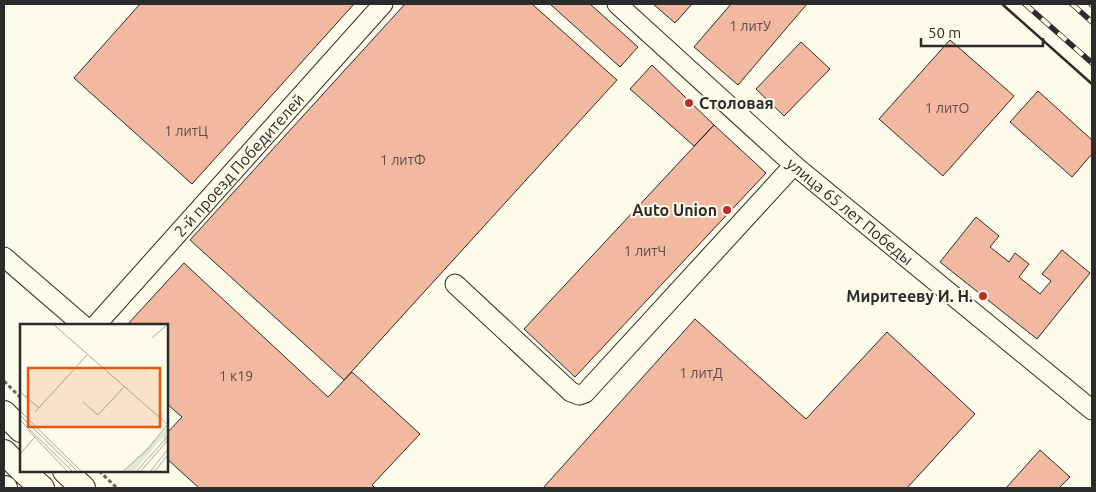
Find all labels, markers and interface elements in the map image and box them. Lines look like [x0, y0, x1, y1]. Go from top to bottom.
scale bar [921, 15, 1044, 47]
house number: 1 литУ [729, 18, 771, 34]
text: 50 m [928, 24, 961, 41]
street label: 2-й проезд Победителей [170, 90, 308, 240]
place label: Столовая [699, 94, 774, 112]
marker: Столовая [683, 97, 695, 109]
house number: 1 литО [925, 100, 969, 116]
house number: 1 литЦ [164, 123, 208, 139]
house number: 1 литФ [380, 152, 426, 168]
street label: улица 65 лет Победы [783, 154, 917, 268]
place label: Auto Union [632, 201, 717, 219]
marker: Auto Union [721, 204, 733, 216]
house number: 1 литЧ [624, 243, 666, 259]
place label: Миритееву И. Н. [846, 287, 973, 305]
marker: Миритееву И. Н. [977, 290, 989, 302]
inset map [20, 324, 168, 472]
house number: 1 литД [679, 365, 723, 381]
house number: 1 к19 [219, 368, 253, 384]

